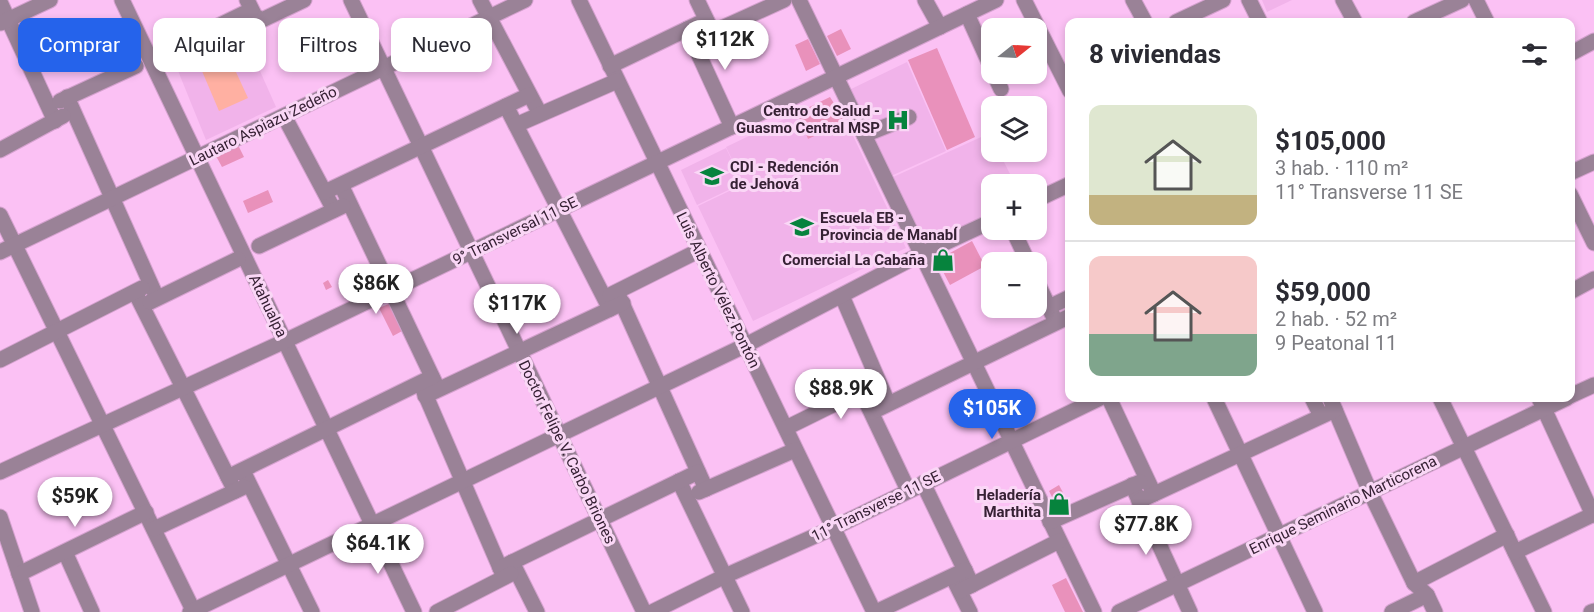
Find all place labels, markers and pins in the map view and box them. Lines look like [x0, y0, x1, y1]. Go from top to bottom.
pin: $112K [683, 20, 767, 71]
place label: Centro de Salud - Guasmo Central MSP [736, 102, 880, 137]
hospital icon: Centro de Salud - Guasmo Central MSP [885, 107, 911, 133]
place label: CDI - Redención de Jehová [730, 158, 839, 193]
school or university icon: CDI - Redención de Jehová [699, 163, 725, 189]
place label: Escuela EB - Provincia de ManabÍ [820, 209, 958, 244]
school or university icon: Escuela EB - Provincia de ManabÍ [789, 214, 815, 240]
shop icon: Comercial La Cabaña [930, 247, 956, 273]
place label: Comercial La Cabaña [782, 251, 925, 269]
pin: $86K [340, 264, 412, 315]
pin: $117K [475, 284, 559, 335]
pin: $88.9K [792, 369, 890, 420]
pin: $105K [950, 389, 1034, 440]
pin: $59K [39, 477, 111, 528]
place label: Heladería Marthita [976, 486, 1041, 521]
shop icon: Heladería Marthita [1046, 491, 1072, 517]
pin: $77.8K [1097, 505, 1195, 556]
pin: $64.1K [329, 524, 427, 575]

